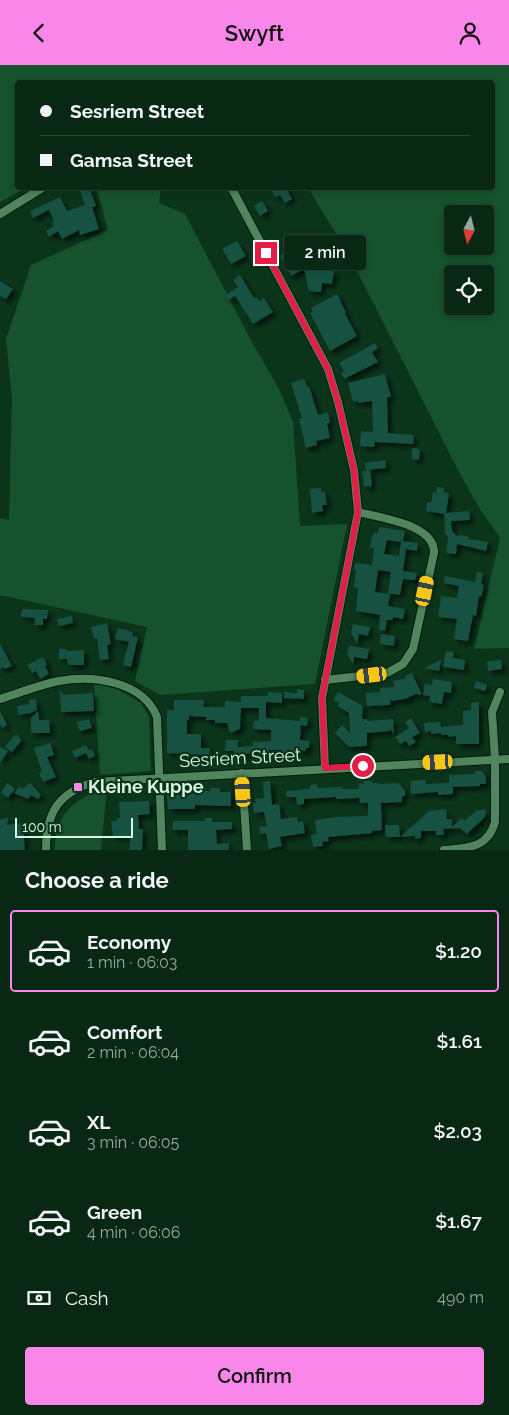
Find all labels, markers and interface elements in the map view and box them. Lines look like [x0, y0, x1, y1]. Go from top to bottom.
icon: back [25, 19, 53, 47]
icon: person [456, 19, 484, 47]
text: Swyft [225, 20, 284, 46]
text: Sesriem Street [70, 100, 204, 122]
text: Gamsa Street [70, 149, 193, 171]
north arrow [444, 205, 494, 255]
map controls [444, 205, 494, 315]
callout: 2 min [284, 235, 366, 271]
route end [255, 242, 277, 264]
text: 2 min [305, 243, 346, 262]
button: locate [444, 265, 494, 315]
car [414, 575, 435, 607]
car [356, 666, 387, 684]
street label: Sesriem Street [178, 744, 301, 771]
car [422, 754, 453, 770]
route start [352, 755, 374, 777]
place label: Kleine Kuppe [88, 776, 204, 797]
car [234, 777, 251, 807]
marker: Kleine Kuppe [72, 781, 84, 793]
scale bar [15, 815, 132, 838]
text: 100 m [22, 819, 62, 835]
text: Choose a ride [25, 867, 169, 893]
icon: car [27, 929, 72, 974]
text: Economy [87, 931, 171, 953]
text: $1.20 [435, 940, 482, 962]
text: 1 min · 06:03 [87, 953, 177, 972]
icon: car [27, 1019, 72, 1064]
text: Comfort [87, 1021, 162, 1043]
text: $1.61 [437, 1030, 482, 1052]
text: 2 min · 06:04 [87, 1043, 179, 1062]
icon: car [27, 1109, 72, 1154]
text: XL [87, 1111, 110, 1133]
text: $2.03 [433, 1120, 482, 1142]
text: 3 min · 06:05 [87, 1133, 179, 1152]
icon: car [27, 1199, 72, 1244]
text: Green [87, 1201, 142, 1223]
text: $1.67 [435, 1210, 482, 1232]
text: 4 min · 06:06 [87, 1223, 180, 1242]
icon: cash [25, 1284, 53, 1312]
text: Cash [65, 1287, 109, 1309]
text: 490 m [437, 1288, 484, 1307]
button: Confirm [25, 1347, 484, 1405]

